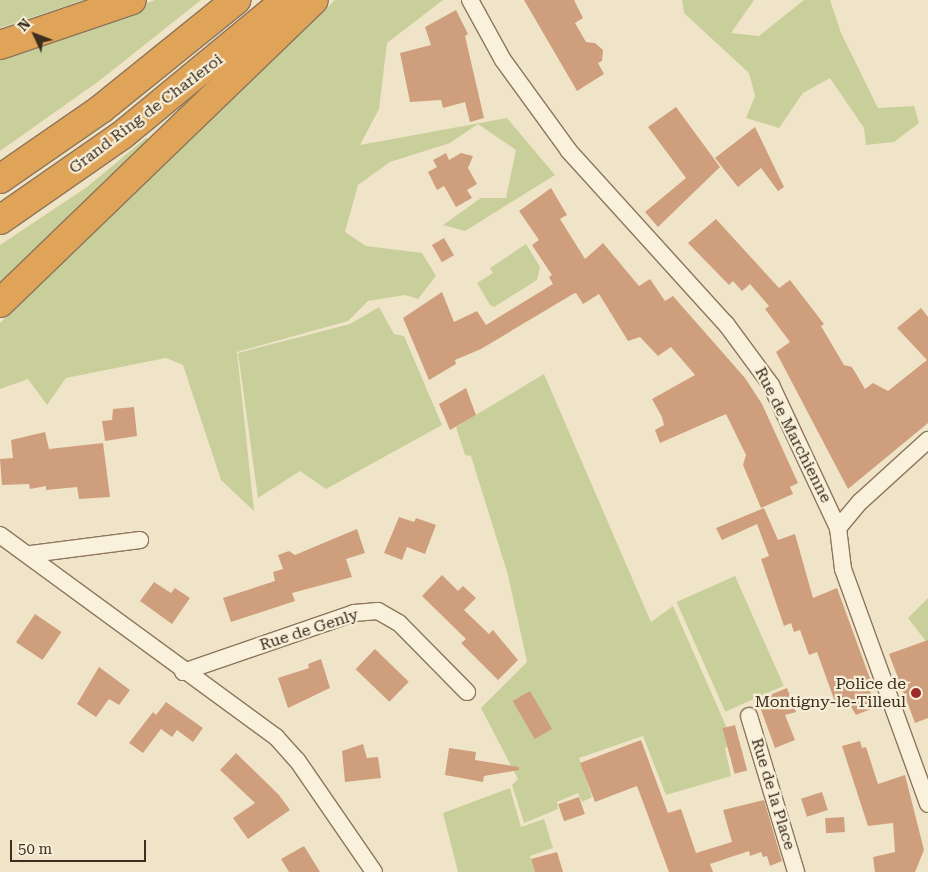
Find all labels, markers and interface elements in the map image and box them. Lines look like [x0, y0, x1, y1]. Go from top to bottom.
north arrow [10, 10, 60, 60]
text: N [15, 15, 34, 34]
street label: Grand Ring de Charleroi [65, 50, 227, 178]
street label: Rue de Marchienne [751, 364, 835, 506]
street label: Rue de Genly [257, 605, 361, 655]
place label: Police de Montigny-le-Tilleul [755, 674, 906, 712]
marker: Police de Montigny-le-Tilleul [910, 687, 922, 699]
street label: Rue de la Place [747, 736, 799, 852]
scale bar [12, 830, 149, 862]
text: 50 m [18, 840, 52, 858]

